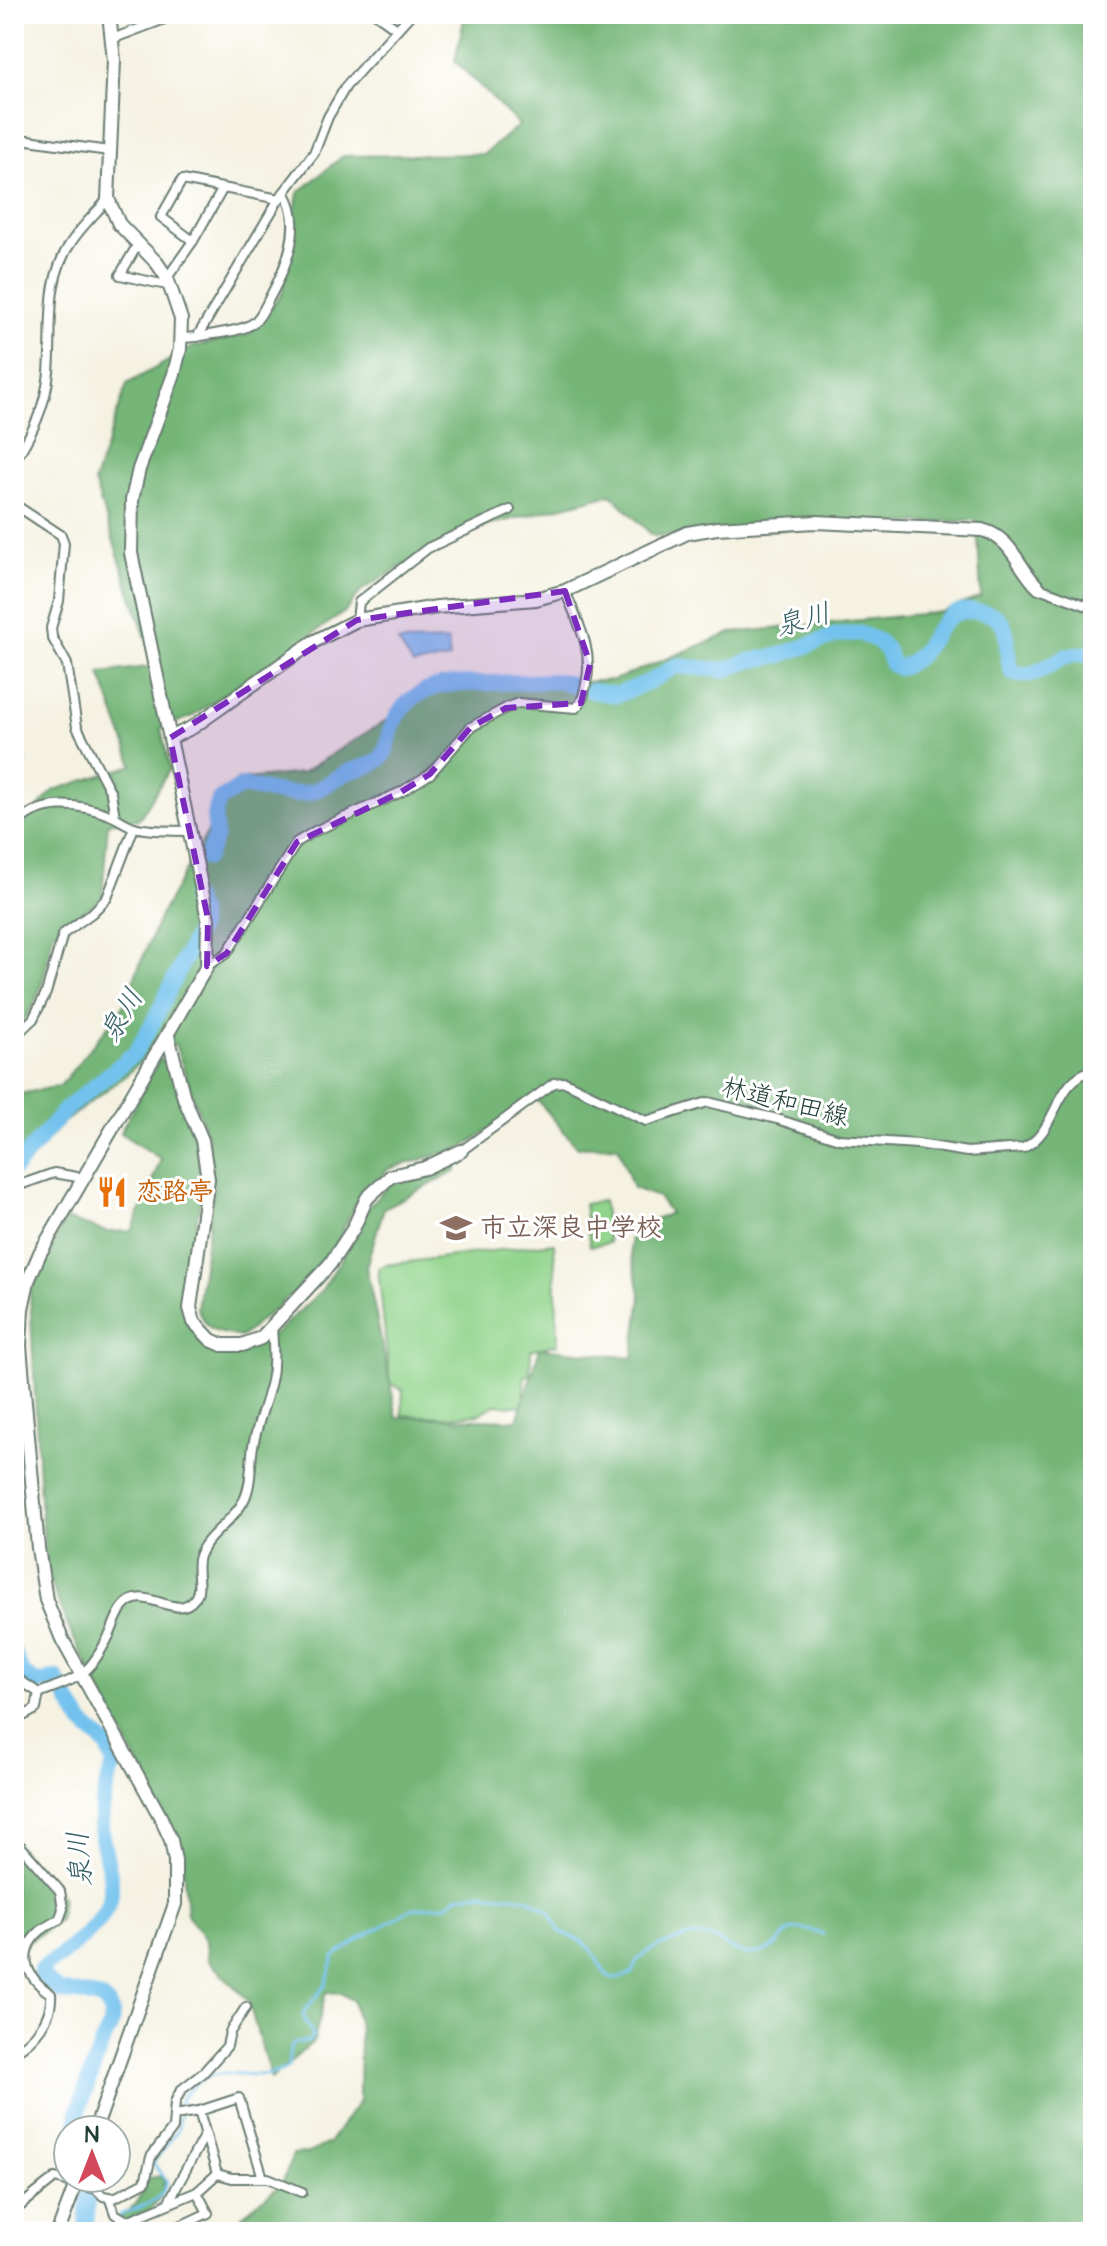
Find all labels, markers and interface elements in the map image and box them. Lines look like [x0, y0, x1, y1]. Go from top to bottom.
water label: 泉川 [771, 594, 835, 646]
water label: 泉川 [91, 981, 153, 1049]
street label: 林道和田線 [718, 1069, 852, 1135]
place label: 恋路亭 [136, 1174, 214, 1210]
restaurant icon: 恋路亭 [95, 1175, 129, 1209]
place label: 市立深良中学校 [480, 1210, 662, 1246]
school or university icon: 市立深良中学校 [439, 1211, 473, 1245]
water label: 泉川 [59, 1830, 101, 1888]
north arrow [52, 2114, 132, 2194]
text: N [85, 2120, 99, 2151]

